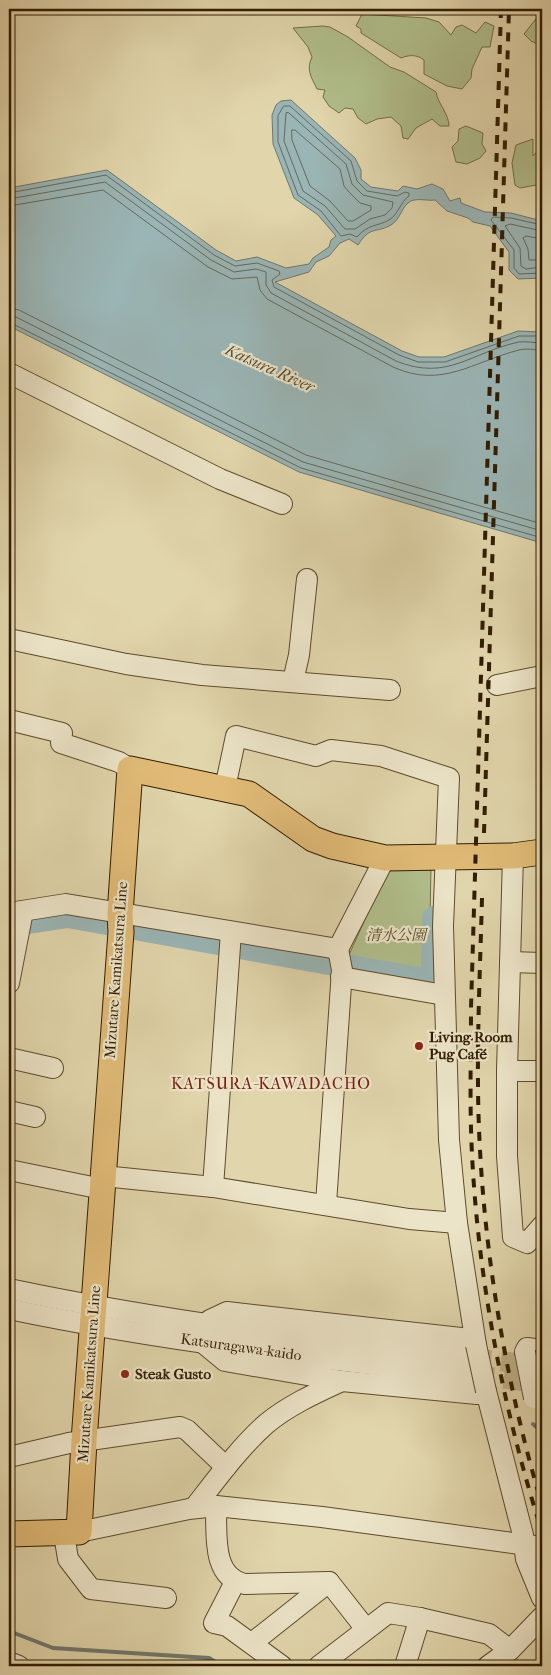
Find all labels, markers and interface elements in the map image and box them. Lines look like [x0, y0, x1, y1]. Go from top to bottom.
water label: Katsura River [222, 339, 319, 397]
street label: Mizutare Kamikatsura Line [101, 880, 131, 1059]
park label: 清水公園 [366, 926, 429, 944]
place label: Living Room Pug Café [429, 1028, 513, 1063]
marker: Living Room Pug Café [413, 1040, 425, 1052]
district label: KATSURA-KAWADACHO [171, 1074, 371, 1093]
street label: Mizutare Kamikatsura Line [74, 1284, 104, 1463]
street label: Katsuragawa-kaido [179, 1330, 303, 1364]
place label: Steak Gusto [135, 1365, 211, 1383]
marker: Steak Gusto [119, 1368, 131, 1380]

